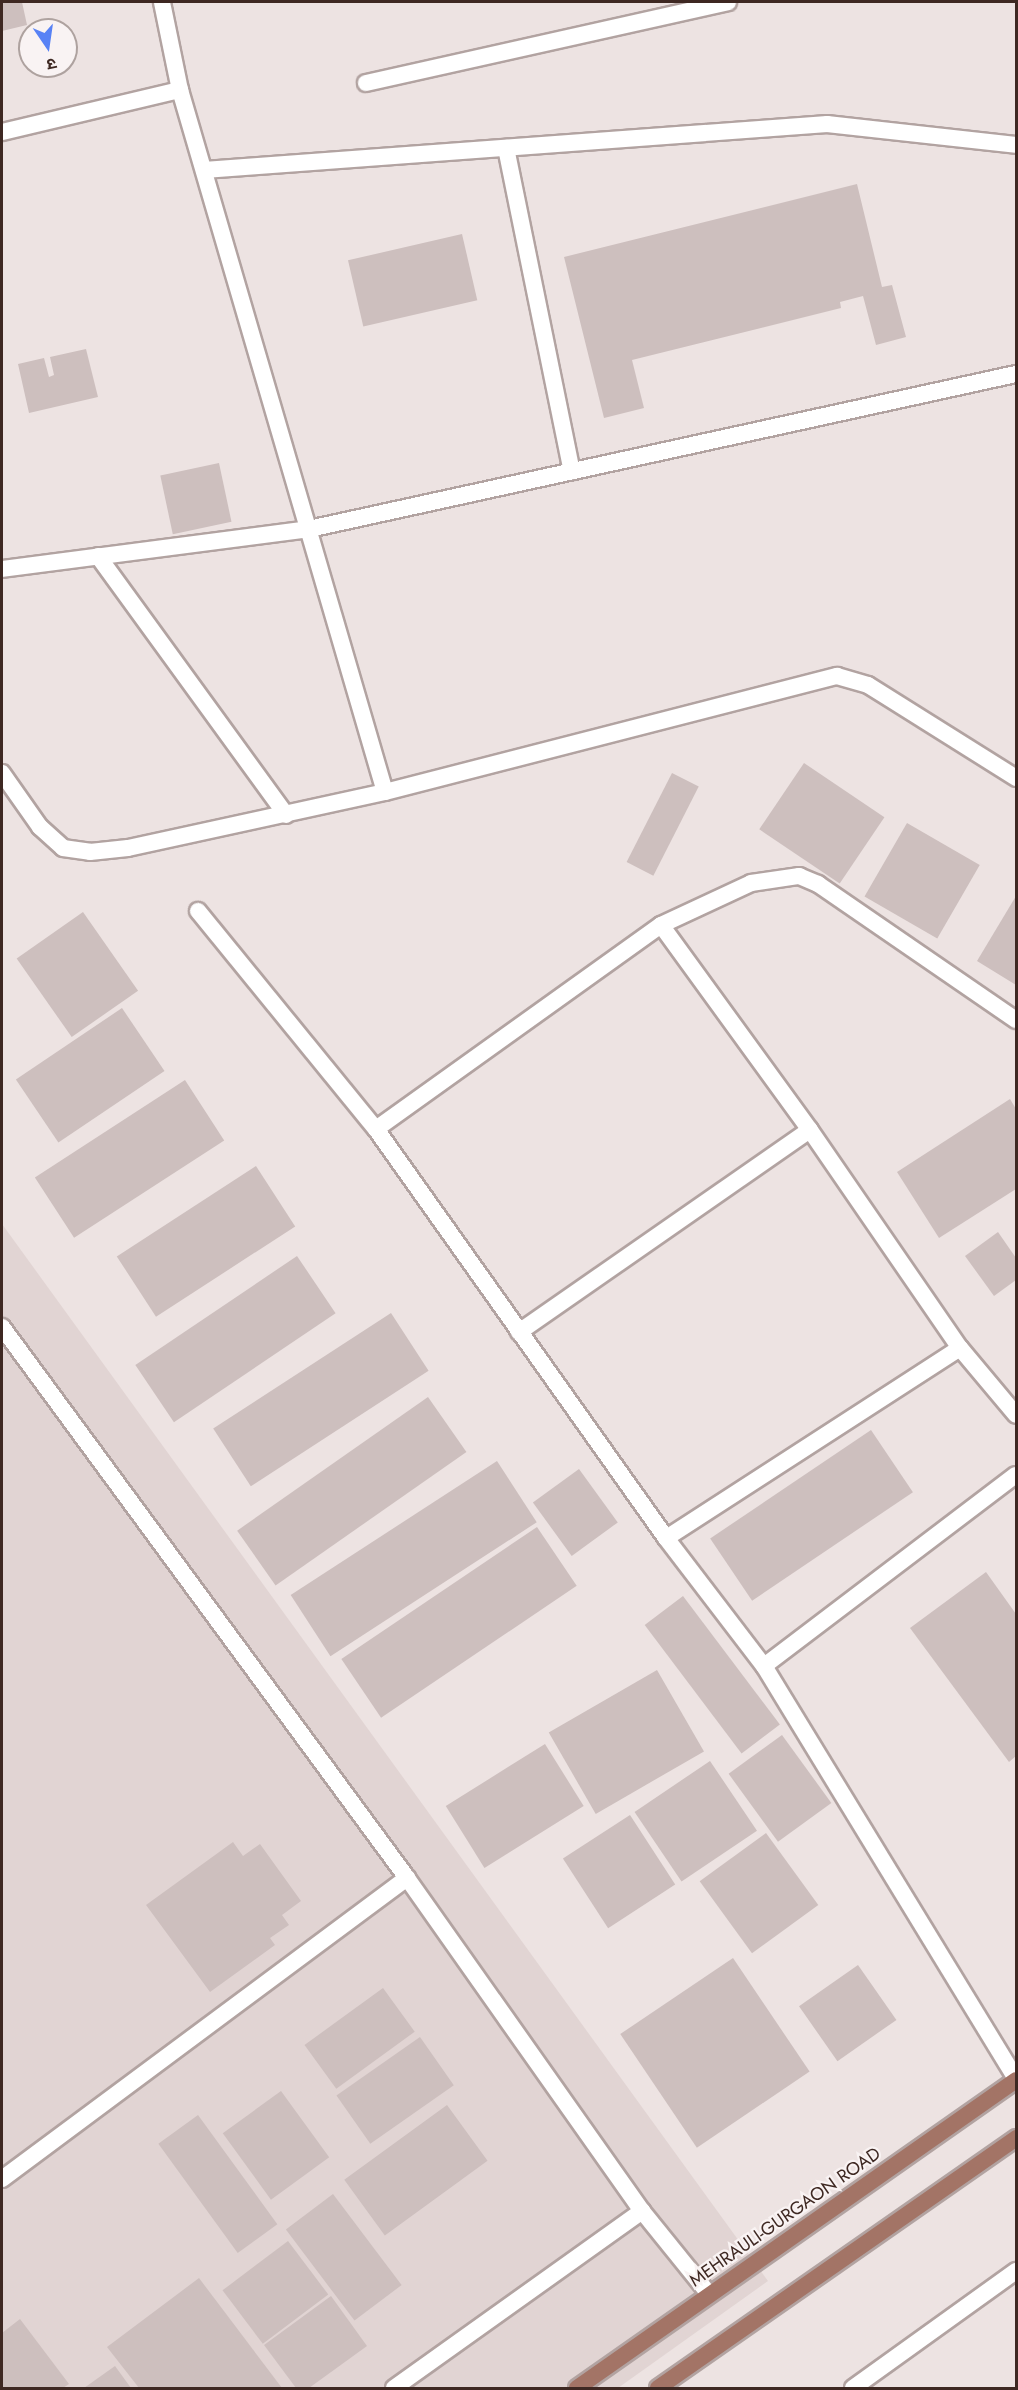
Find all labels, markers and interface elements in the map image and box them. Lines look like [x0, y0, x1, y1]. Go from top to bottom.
north arrow [18, 18, 78, 78]
text: उ [45, 52, 59, 76]
street label: MEHRAULI-GURGAON ROAD [685, 2143, 885, 2291]

